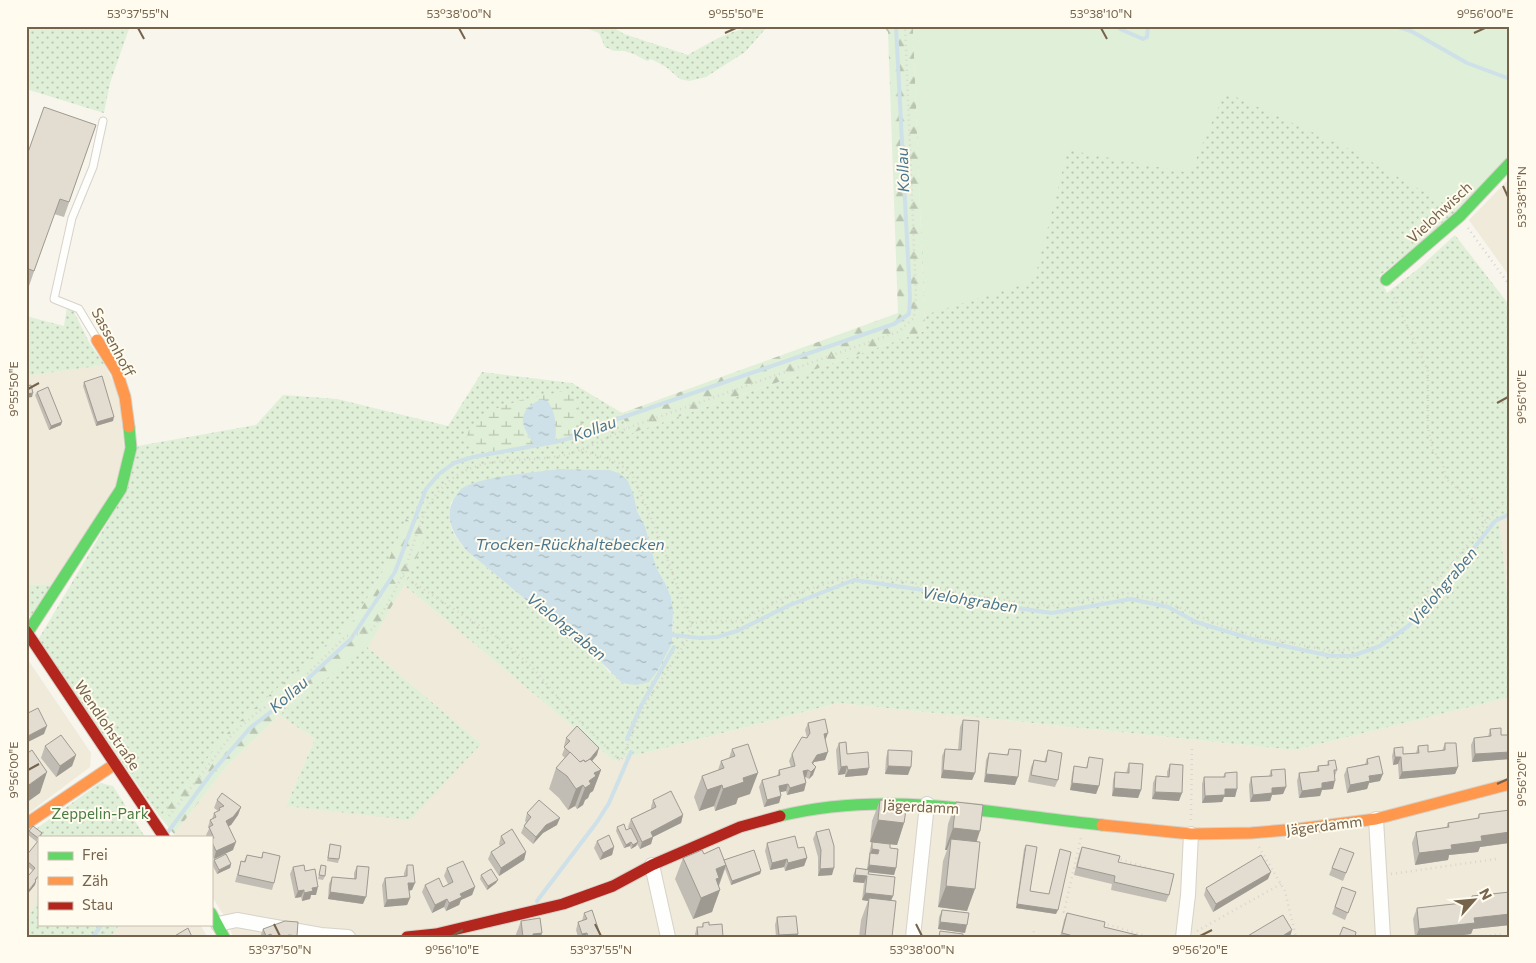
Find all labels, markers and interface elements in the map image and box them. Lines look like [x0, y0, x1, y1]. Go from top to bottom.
text: 53°37'55"N [107, 6, 169, 20]
text: 53°38'00"N [426, 6, 492, 20]
text: 9°55'50"E [708, 6, 764, 20]
text: 53°38'10"N [1070, 6, 1132, 20]
text: 9°56'00"E [1457, 6, 1513, 20]
water label: Kollau [892, 147, 912, 193]
text: 53°38'15"N [1514, 166, 1528, 228]
street label: Vielohwisch [1403, 177, 1475, 247]
street label: Sassenhoff [88, 304, 140, 380]
text: 9°55'50"E [6, 361, 20, 417]
text: 9°56'10"E [1514, 370, 1528, 424]
water label: Kollau [570, 411, 618, 445]
water label: Trocken-Rückhaltebecken [475, 534, 665, 553]
water label: Vielohgraben [1404, 543, 1480, 629]
water label: Vielohgraben [921, 582, 1019, 616]
water label: Vielohgraben [523, 588, 611, 664]
water label: Kollau [265, 672, 311, 716]
street label: Wendlohstraße [71, 677, 145, 773]
text: 9°56'00"E [6, 742, 20, 798]
text: 9°56'20"E [1514, 751, 1528, 807]
street label: Jägerdamm [882, 795, 960, 817]
park label: Zeppelin-Park [51, 804, 149, 822]
street label: Jägerdamm [1285, 811, 1363, 839]
legend [38, 836, 212, 926]
text: Frei [82, 845, 108, 863]
text: Zäh [82, 871, 108, 889]
north arrow [1448, 876, 1498, 926]
text: N [1476, 885, 1496, 902]
text: Stau [82, 895, 113, 913]
text: 53°37'50"N [248, 942, 312, 956]
text: 9°56'10"E [425, 942, 479, 956]
text: 53°37'55"N [570, 942, 632, 956]
text: 53°38'00"N [889, 942, 955, 956]
text: 9°56'20"E [1172, 942, 1228, 956]

